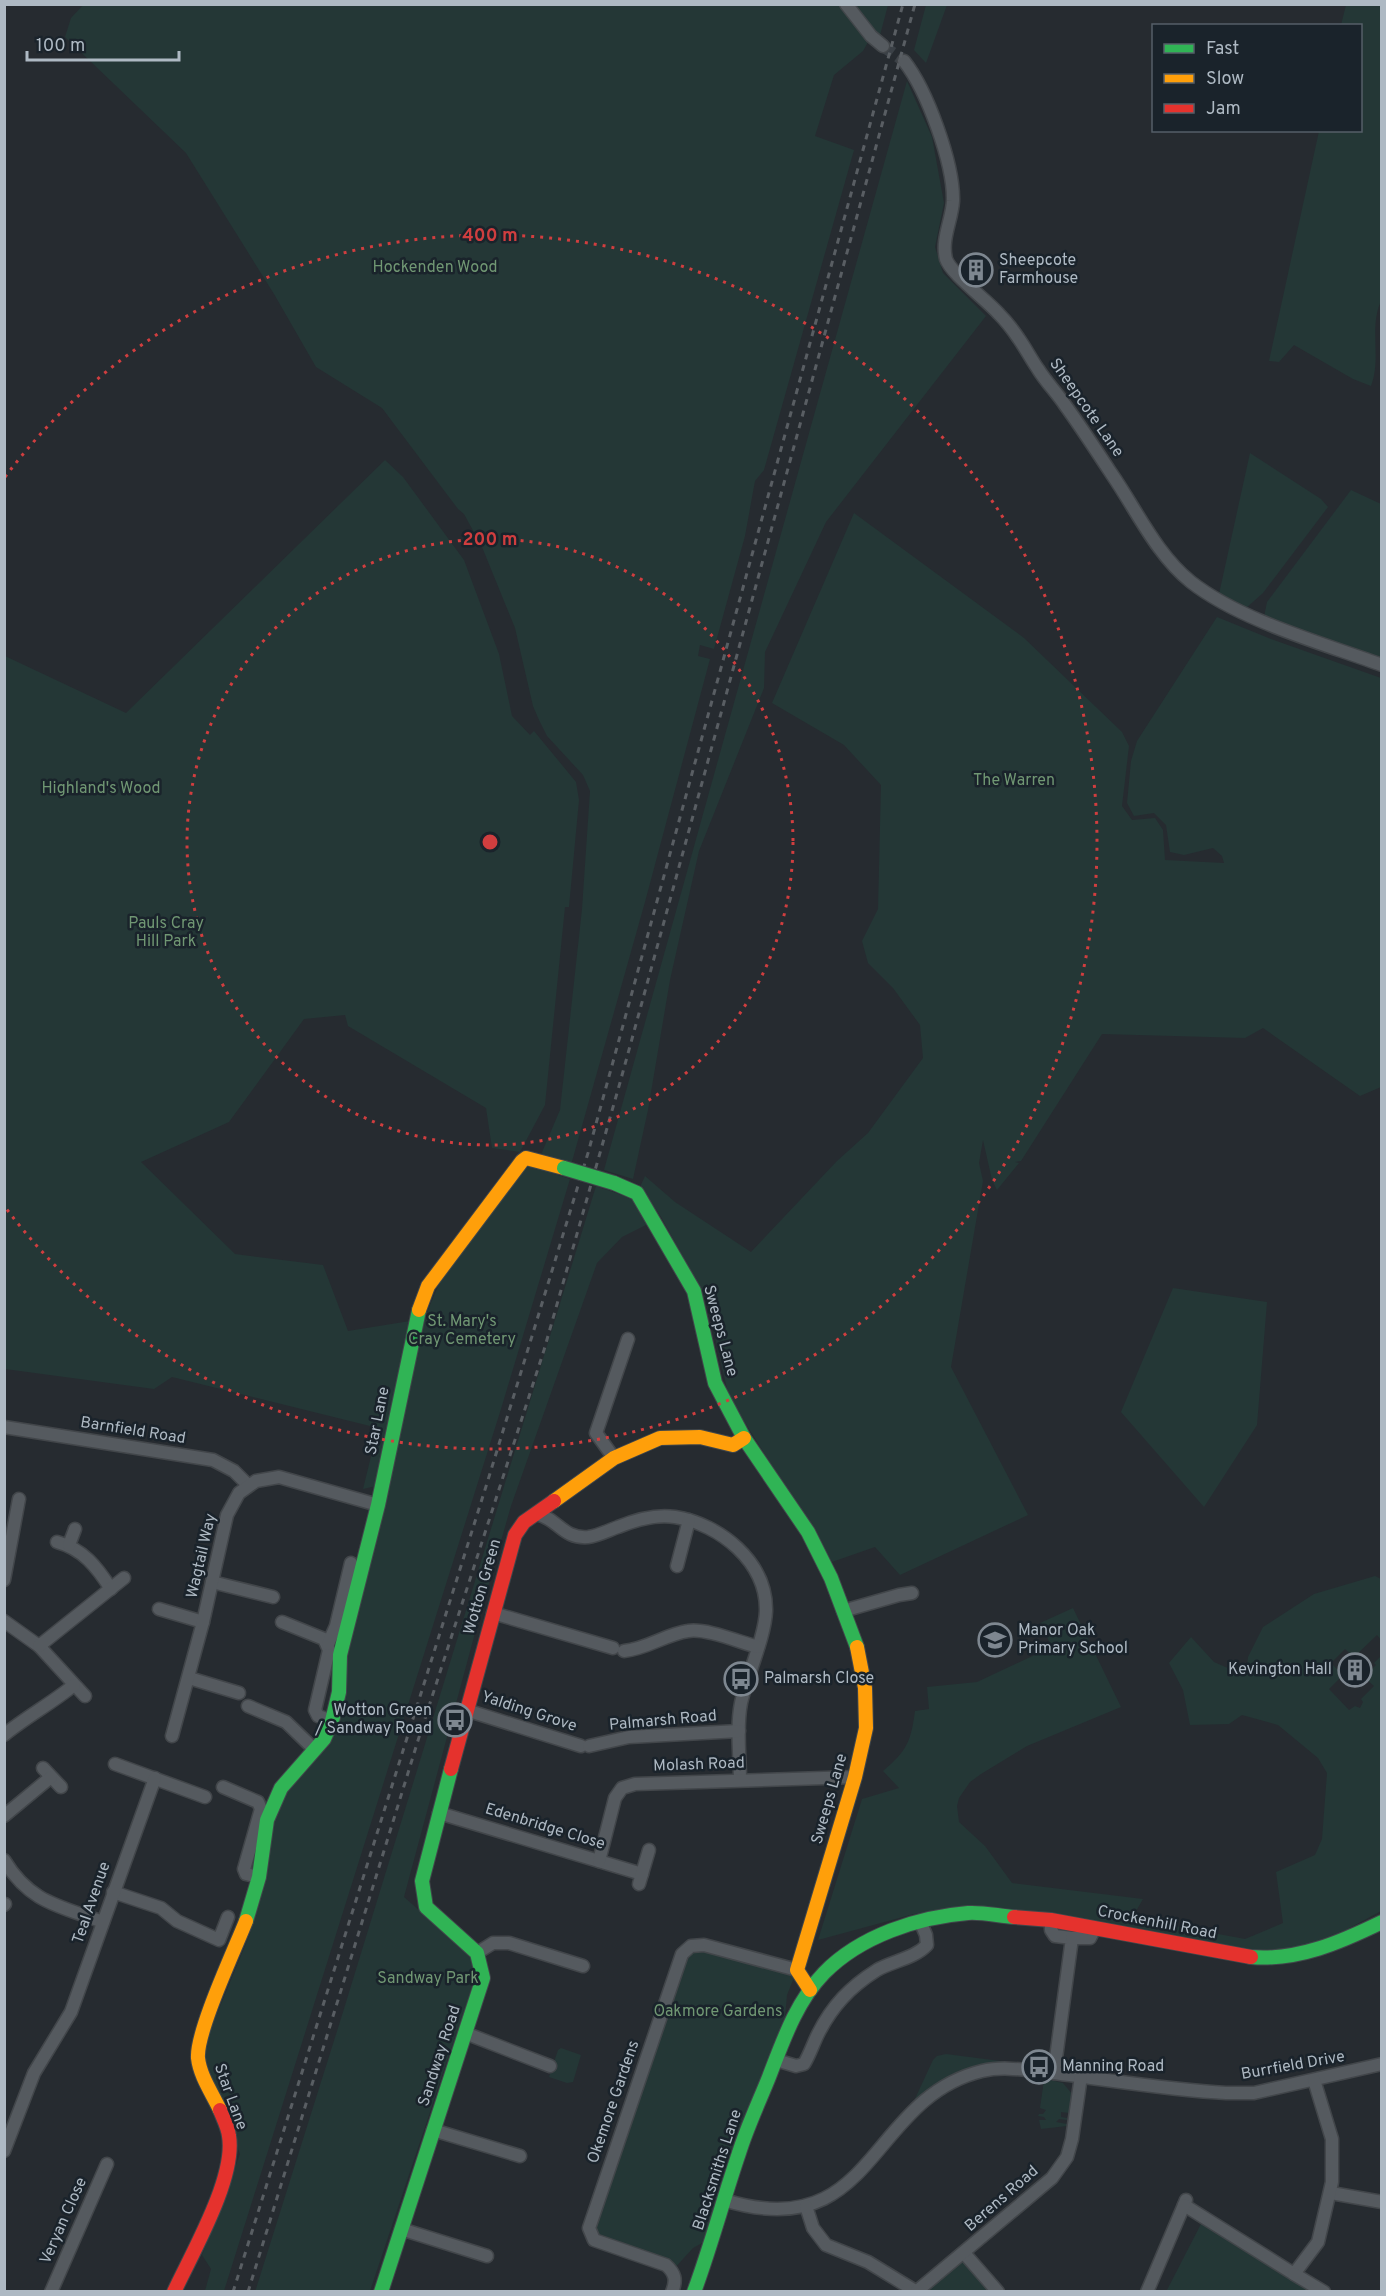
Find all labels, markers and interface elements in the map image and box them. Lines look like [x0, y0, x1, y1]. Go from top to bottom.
scale bar [27, 24, 178, 62]
legend [1152, 24, 1362, 132]
text: 100 m [36, 35, 85, 58]
text: Fast [1206, 38, 1239, 61]
text: Slow [1206, 68, 1244, 91]
text: Jam [1206, 98, 1241, 121]
text: 400 m [462, 225, 518, 248]
place label: Sheepcote Farmhouse [999, 251, 1078, 289]
building icon: Sheepcote Farmhouse [958, 252, 994, 288]
park label: Hockenden Wood [372, 258, 498, 278]
street label: Sheepcote Lane [1044, 355, 1128, 461]
text: 200 m [462, 529, 518, 552]
park label: The Warren [973, 771, 1055, 791]
park label: Highland's Wood [41, 779, 161, 799]
centre of rings [480, 832, 500, 852]
park label: Pauls Cray Hill Park [128, 914, 204, 952]
street label: Sweeps Lane [698, 1283, 742, 1379]
park label: St. Mary's Cray Cemetery [408, 1312, 516, 1350]
street label: Star Lane [362, 1385, 394, 1457]
street label: Barnfield Road [79, 1413, 187, 1449]
street label: Wagtail Way [183, 1512, 221, 1600]
street label: Wotton Green [460, 1537, 506, 1637]
place label: Manor Oak Primary School [1018, 1621, 1128, 1659]
school or university icon: Manor Oak Primary School [977, 1622, 1013, 1658]
building icon: Kevington Hall [1337, 1652, 1373, 1688]
place label: Kevington Hall [1228, 1660, 1332, 1680]
bus stop icon: Palmarsh Close [723, 1661, 759, 1697]
place label: Palmarsh Close [764, 1669, 874, 1689]
street label: Yalding Grove [479, 1687, 579, 1737]
place label: Wotton Green / Sandway Road [314, 1701, 432, 1739]
bus stop icon: Wotton Green / Sandway Road [437, 1702, 473, 1738]
street label: Palmarsh Road [608, 1706, 718, 1736]
street label: Sweeps Lane [807, 1751, 853, 1847]
street label: Molash Road [653, 1753, 745, 1777]
street label: Edenbridge Close [483, 1799, 607, 1855]
street label: Teal Avenue [69, 1859, 115, 1947]
street label: Crockenhill Road [1095, 1902, 1219, 1944]
park label: Sandway Park [377, 1969, 479, 1989]
park label: Oakmore Gardens [654, 2002, 782, 2022]
street label: Sandway Road [414, 2003, 466, 2109]
street label: Okemore Gardens [584, 2038, 644, 2166]
street label: Burrfield Drive [1240, 2047, 1346, 2085]
bus stop icon: Manning Road [1021, 2049, 1057, 2085]
place label: Manning Road [1062, 2057, 1164, 2077]
street label: Star Lane [209, 2061, 251, 2133]
street label: Blacksmiths Lane [689, 2107, 747, 2233]
street label: Berens Road [961, 2161, 1043, 2237]
street label: Veryan Close [36, 2175, 92, 2267]

